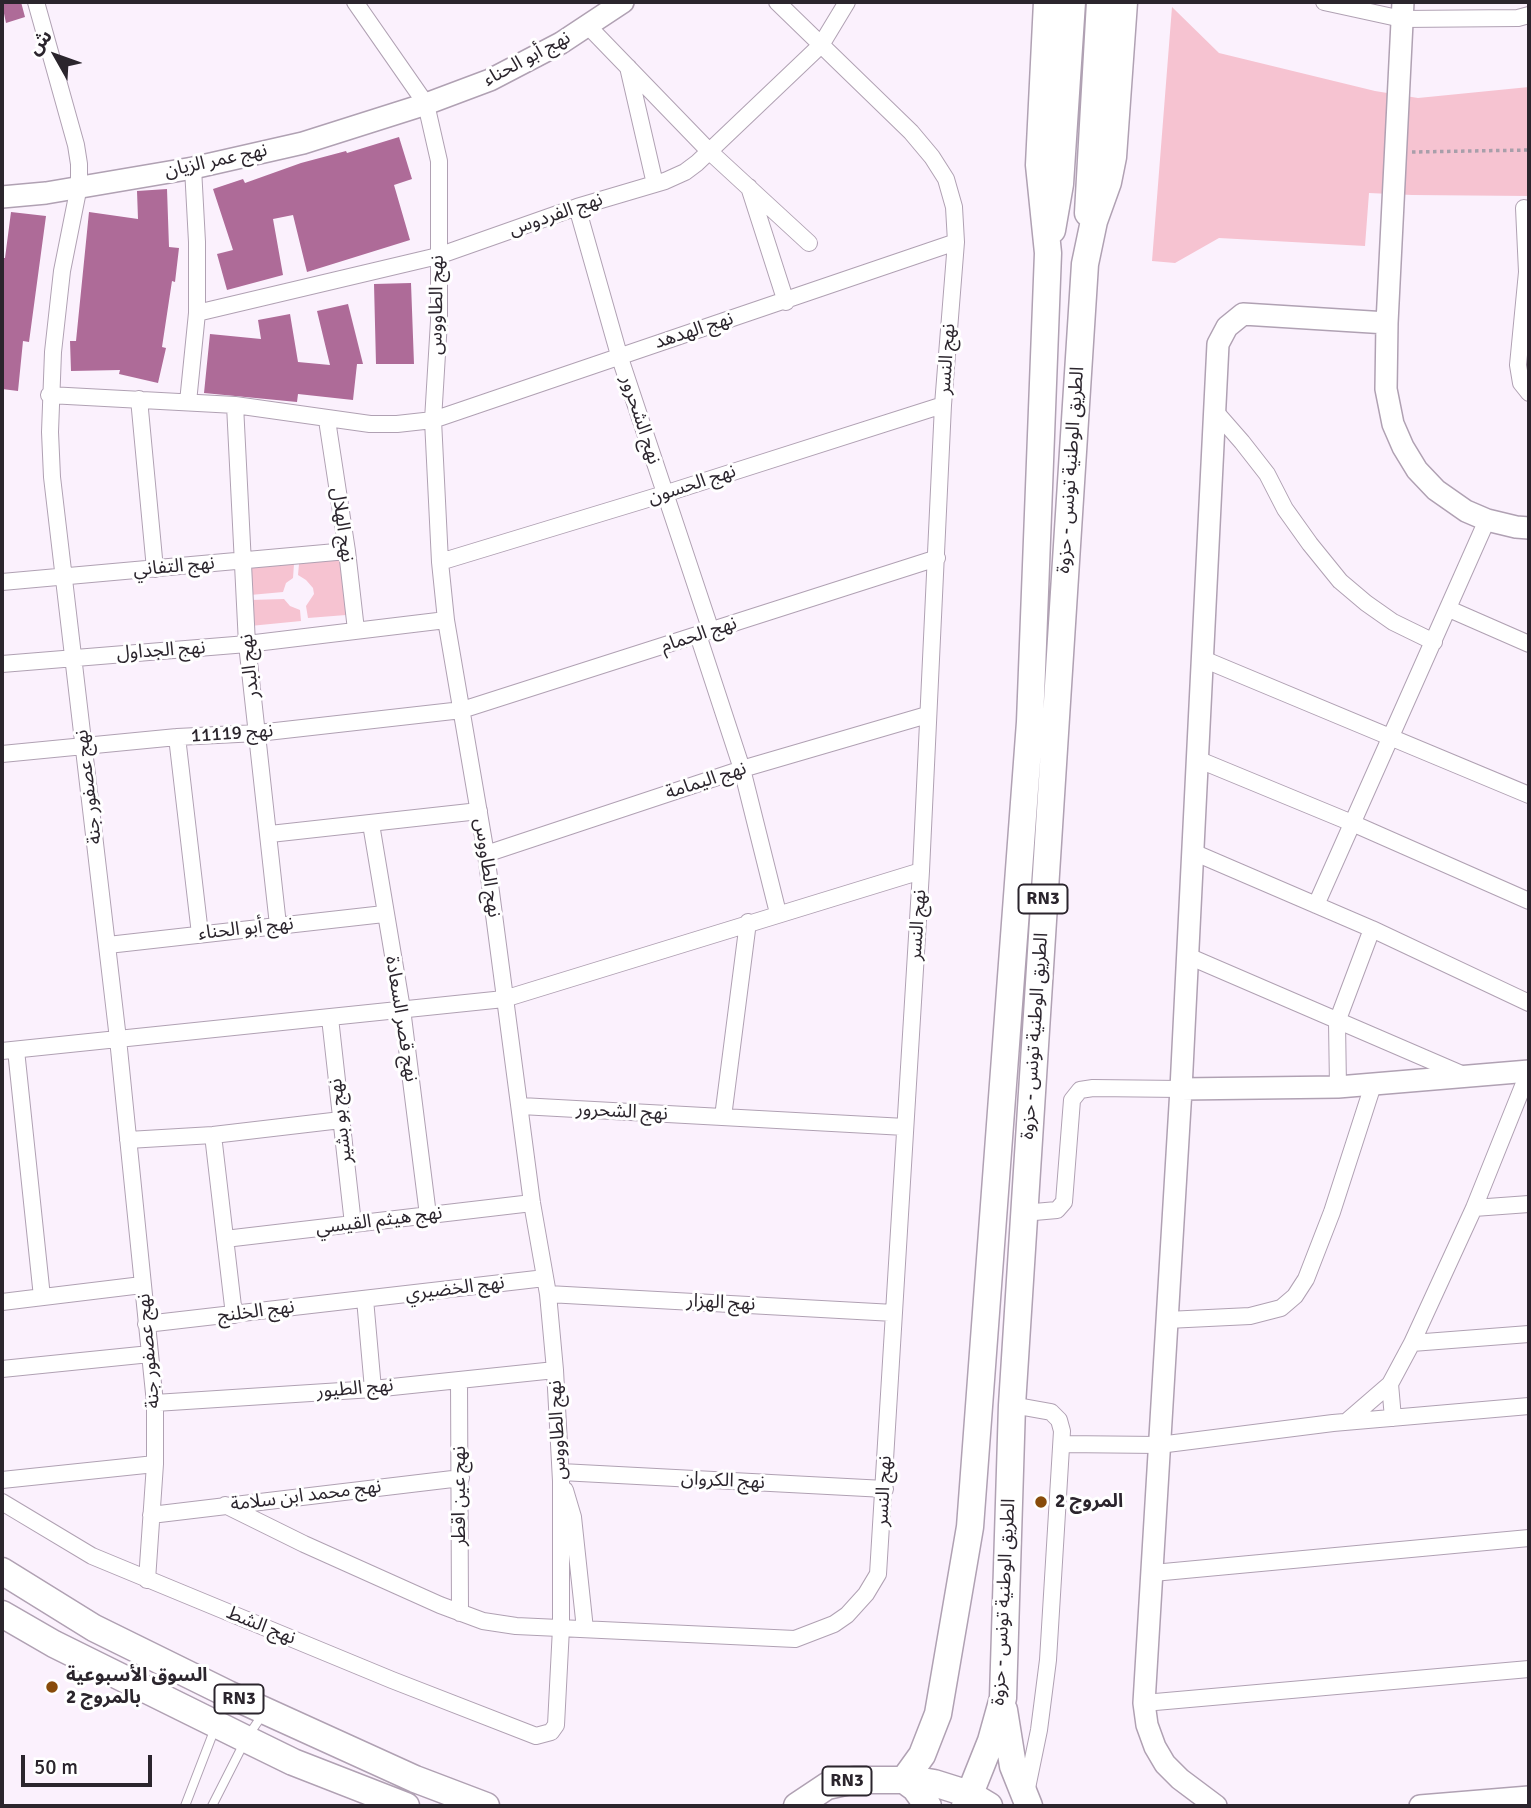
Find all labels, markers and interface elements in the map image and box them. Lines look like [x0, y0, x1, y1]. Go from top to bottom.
north arrow [21, 21, 91, 91]
text: ش [22, 25, 57, 60]
street label: نهج أبو الحناء [480, 27, 574, 91]
street label: نهج عمر الزيان [163, 139, 269, 183]
street label: نهج الفردوس [506, 188, 606, 242]
street label: نهج الطاووس [425, 255, 449, 355]
street label: نهج الهدهد [652, 308, 736, 354]
street label: نهج النسر [933, 323, 961, 395]
street label: الطريق الوطنية تونس - حزوة [1052, 366, 1090, 574]
street label: نهج الشحرور [615, 373, 665, 467]
street label: نهج الحسون [645, 460, 739, 510]
street label: نهج الهلال [325, 486, 359, 564]
street label: نهج التفاني [132, 552, 216, 582]
street label: نهج الحمام [658, 612, 740, 658]
street label: نهج البدر [235, 633, 265, 699]
street label: نهج الجداول [116, 637, 206, 665]
street label: نهج 11119 [190, 720, 274, 748]
street label: نهج عصفور جنة [71, 728, 107, 846]
street label: نهج اليمامة [663, 757, 749, 805]
street label: نهج الطاووس [469, 817, 505, 919]
road number: RN3 [1018, 884, 1068, 914]
street label: نهج النسر [904, 889, 932, 961]
street label: نهج أبو الحناء [197, 913, 295, 945]
street label: الطريق الوطنية تونس - حزوة [1016, 932, 1054, 1140]
street label: نهج قصر السعادة [380, 954, 422, 1084]
street label: نهج بو بشير [324, 1077, 358, 1165]
street label: نهج الشحرور [575, 1098, 669, 1126]
street label: نهج هيثم القيسي [314, 1202, 444, 1240]
street label: نهج الخضيري [404, 1272, 506, 1306]
street label: نهج الهزار [686, 1290, 756, 1316]
street label: نهج عصفور جنة [133, 1293, 165, 1409]
street label: نهج الخلنج [216, 1296, 296, 1328]
street label: نهج الطيور [316, 1374, 394, 1404]
street label: نهج الطاووس [544, 1380, 572, 1480]
street label: نهج عين اقطر [449, 1446, 471, 1546]
street label: نهج النسر [871, 1455, 897, 1527]
street label: نهج الكروان [680, 1467, 766, 1495]
street label: نهج محمد ابن سلامة [229, 1475, 383, 1517]
place label: المروج 2 [1055, 1491, 1123, 1513]
marker: المروج 2 [1033, 1494, 1049, 1510]
street label: الطريق الوطنية تونس - حزوة [987, 1498, 1021, 1706]
street label: نهج الشط [223, 1602, 299, 1650]
place label: السوق الأسبوعية بالمروج 2 [66, 1665, 208, 1709]
marker: السوق الأسبوعية بالمروج 2 [44, 1679, 60, 1695]
road number: RN3 [215, 1684, 264, 1714]
scale bar [24, 1742, 156, 1786]
text: 50 m [34, 1754, 78, 1780]
road number: RN3 [822, 1766, 872, 1796]

